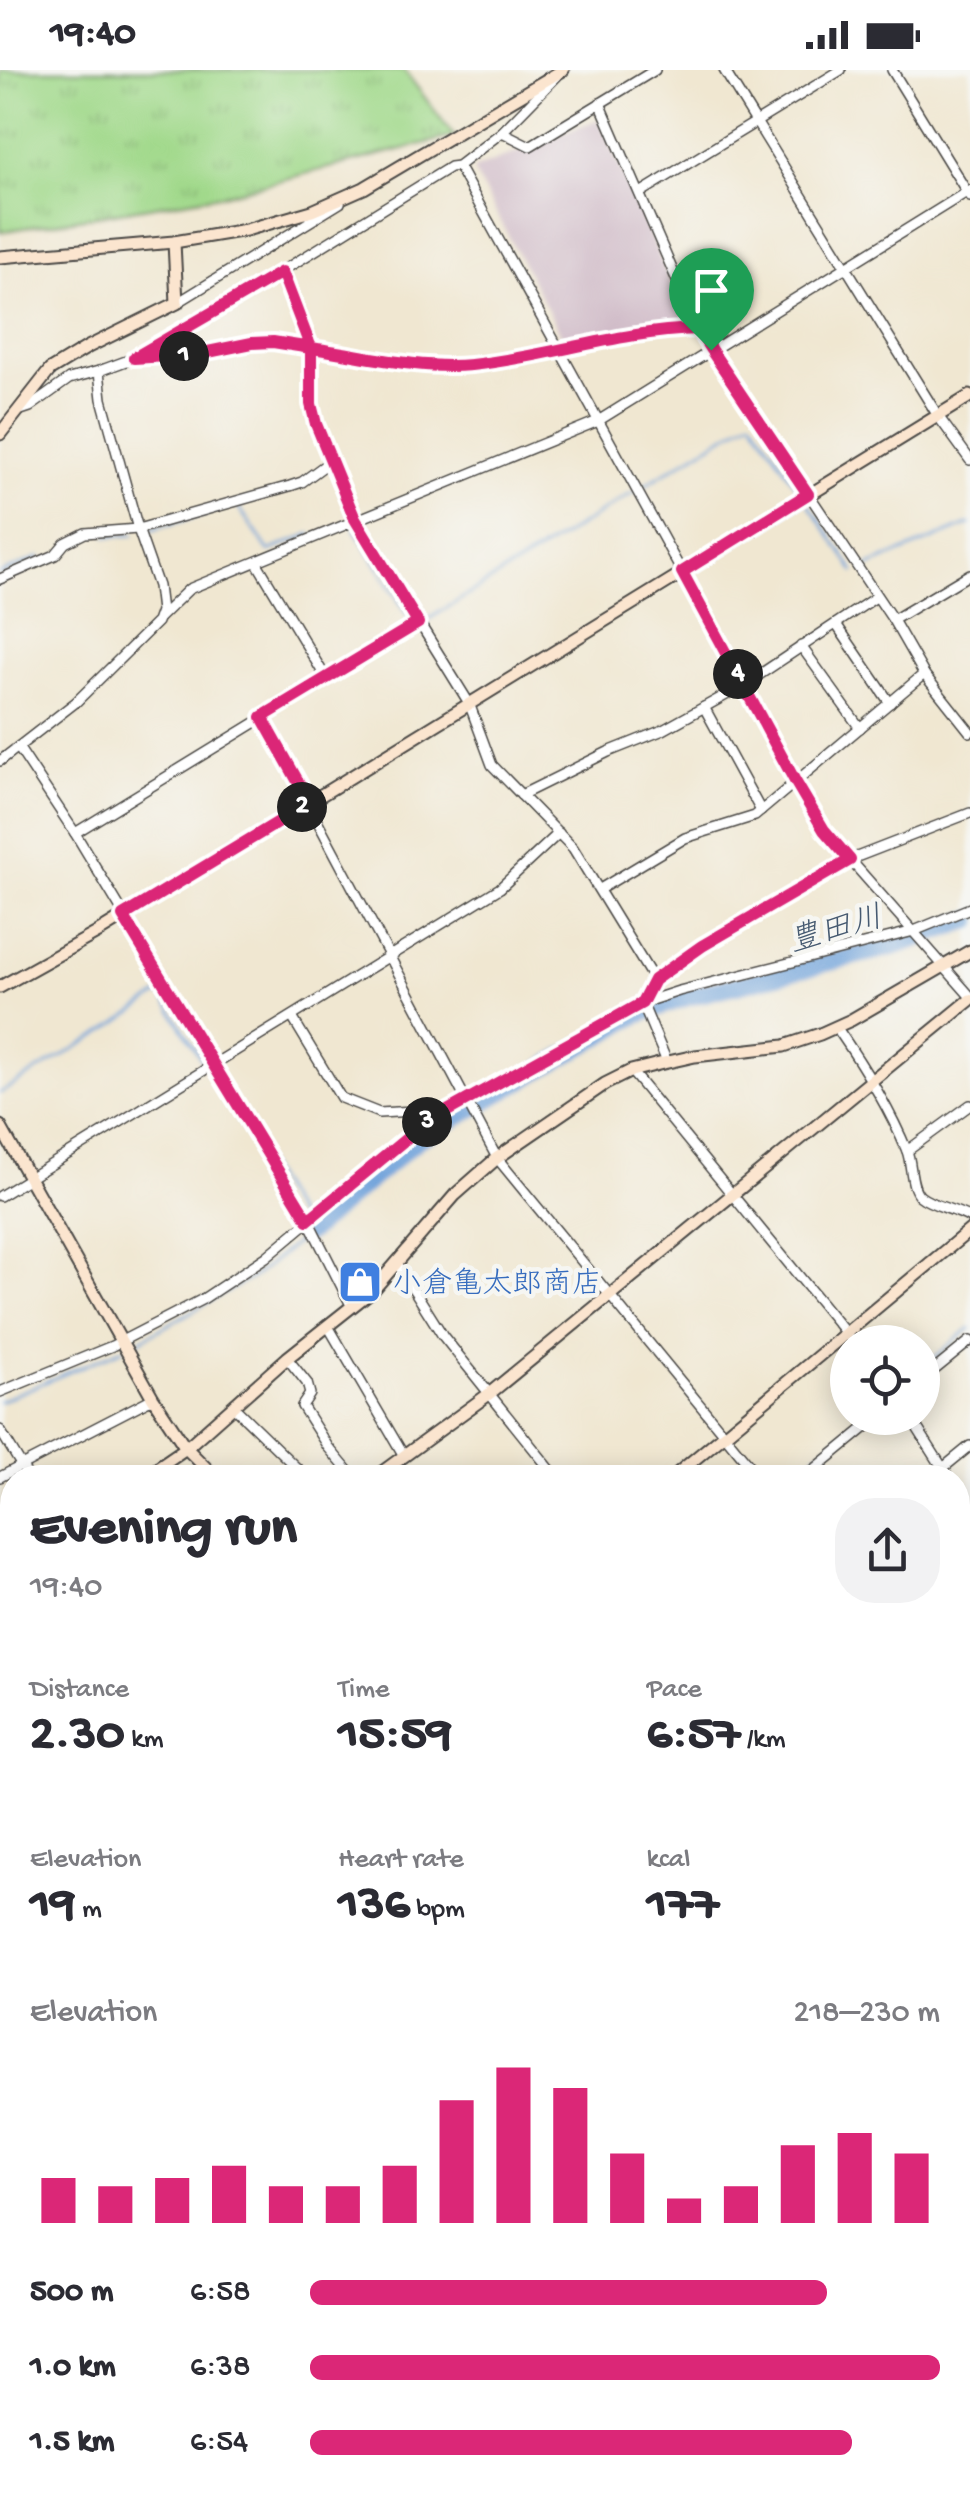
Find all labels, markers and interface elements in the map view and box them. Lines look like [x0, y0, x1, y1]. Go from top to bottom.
text: 19:40 [50, 13, 136, 57]
pin [669, 248, 754, 351]
icon: arrive [684, 263, 739, 318]
pin: 1 [159, 331, 209, 381]
text: 1 [178, 339, 190, 372]
pin: 4 [713, 649, 763, 699]
text: 4 [731, 657, 745, 690]
pin: 2 [277, 782, 327, 832]
text: 2 [295, 790, 309, 823]
water label: 豊田川 [785, 899, 888, 963]
pin: 3 [402, 1097, 452, 1147]
text: 3 [420, 1105, 434, 1138]
shop icon: 小倉亀太郎商店 [337, 1259, 383, 1305]
place label: 小倉亀太郎商店 [392, 1267, 602, 1304]
map controls [830, 1325, 940, 1435]
button: locate [830, 1325, 940, 1435]
button: share [835, 1498, 940, 1603]
text: Evening run [30, 1499, 297, 1563]
text: 19:40 [30, 1569, 102, 1607]
text: Distance [30, 1674, 129, 1707]
text: Time [338, 1674, 390, 1707]
text: Pace [647, 1674, 702, 1707]
text: 2.30 [30, 1707, 125, 1766]
text: 15:59 [338, 1707, 452, 1766]
text: 6:57 [647, 1707, 740, 1766]
text: km [125, 1724, 164, 1757]
text: /km [740, 1724, 786, 1757]
text: Elevation [30, 1844, 141, 1877]
text: Heart rate [338, 1844, 464, 1877]
text: kcal [647, 1844, 690, 1877]
text: 19 [30, 1877, 75, 1936]
text: 136 [338, 1877, 410, 1936]
text: 177 [647, 1877, 719, 1936]
text: m [75, 1894, 102, 1927]
text: bpm [410, 1894, 465, 1927]
text: Elevation [30, 1995, 157, 2033]
text: 218–230 m [793, 1995, 940, 2033]
text: 500 m [30, 2274, 113, 2312]
text: 6:58 [190, 2274, 251, 2312]
text: 1.0 km [30, 2349, 116, 2387]
text: 6:38 [190, 2349, 250, 2387]
text: 1.5 km [30, 2424, 114, 2462]
text: 6:54 [190, 2424, 248, 2462]

